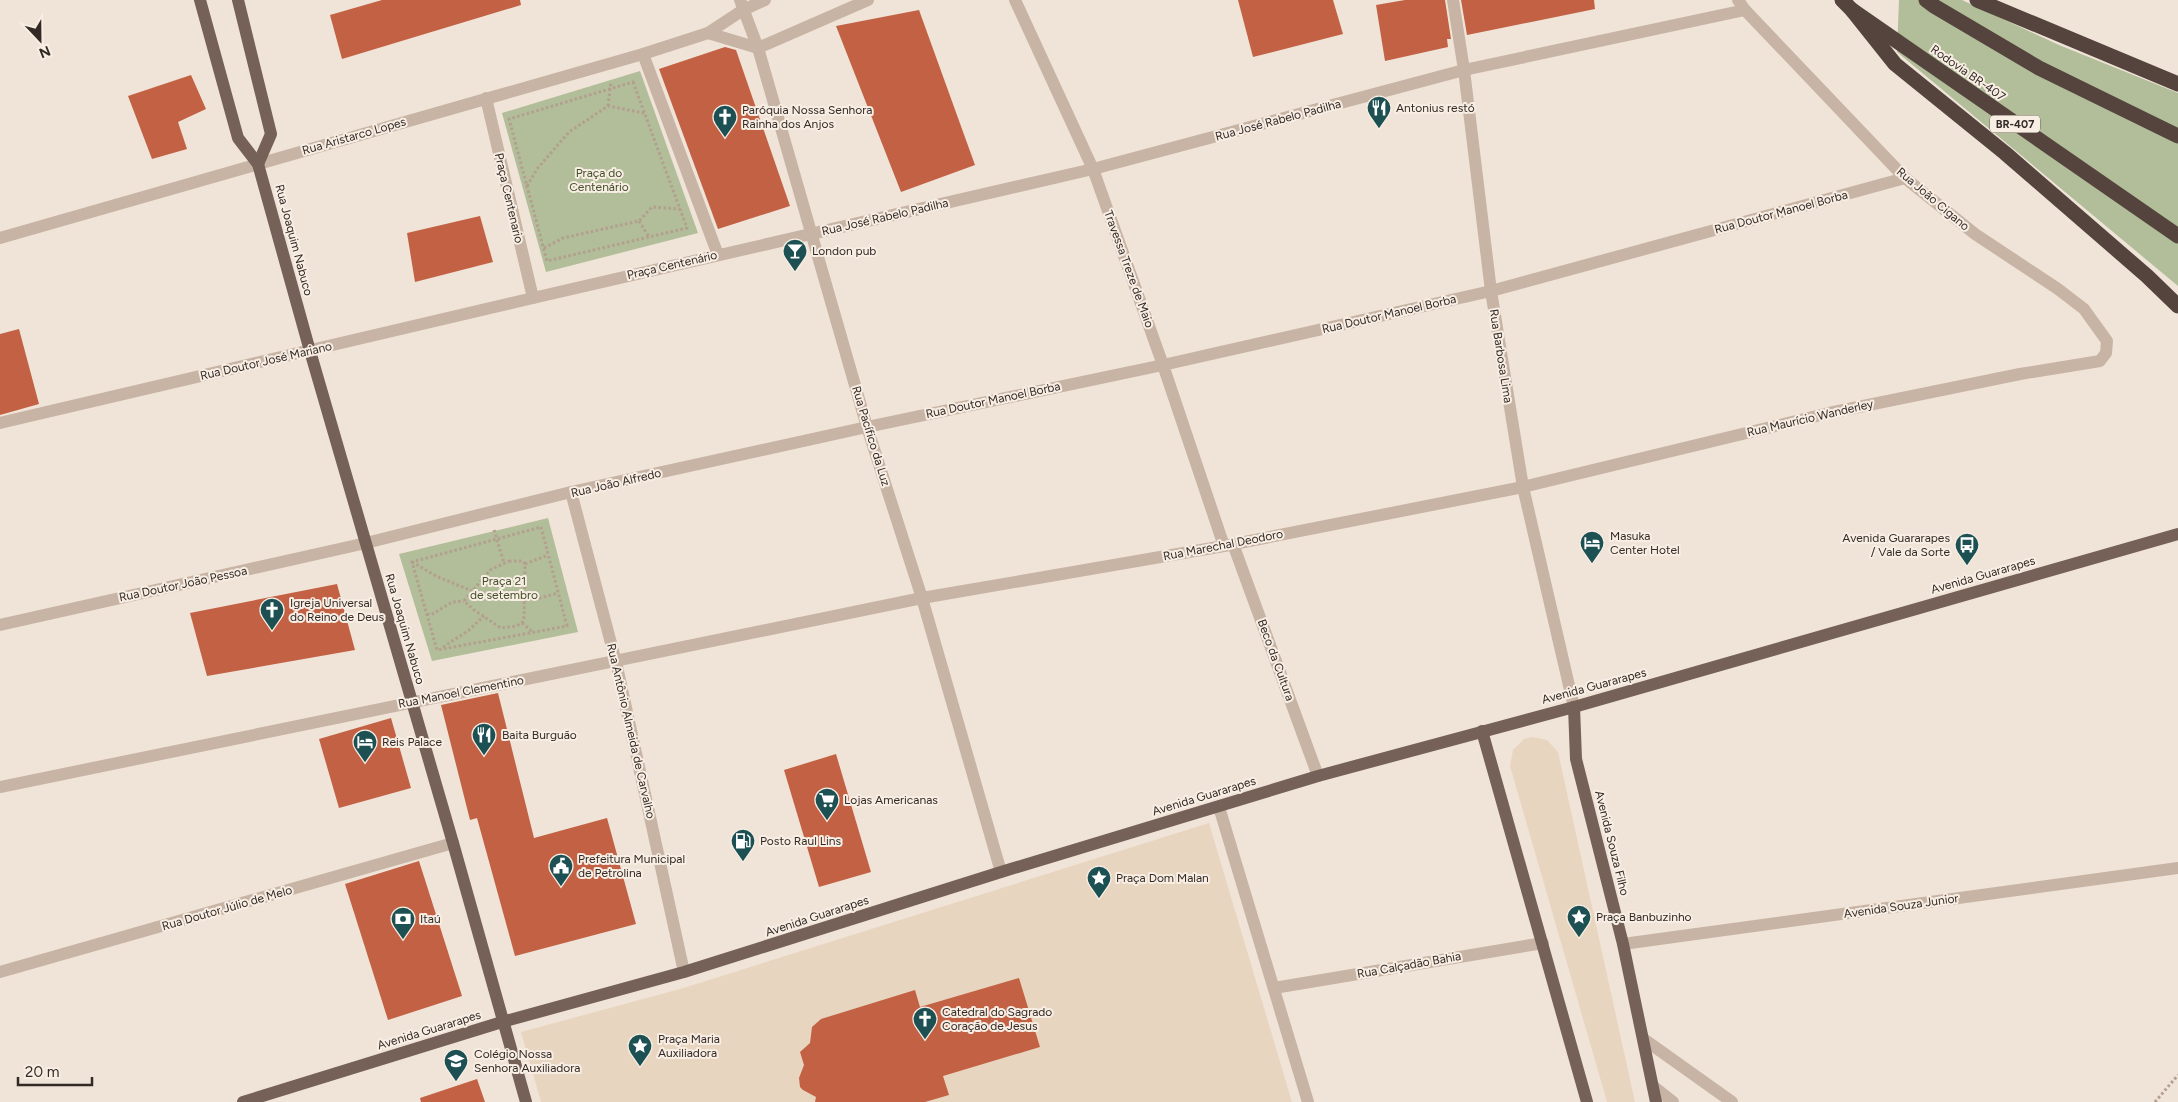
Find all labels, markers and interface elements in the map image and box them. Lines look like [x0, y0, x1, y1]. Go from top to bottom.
north arrow [15, 15, 65, 65]
text: N [36, 42, 53, 61]
street label: Rodovia BR-407 [1928, 42, 2008, 104]
restaurant icon: Antonius restó [1366, 95, 1392, 129]
street label: Rua José Rabelo Padilha [1214, 96, 1342, 144]
place label: Antonius restó [1396, 101, 1475, 115]
place label: Paróquia Nossa Senhora Rainha dos Anjos [742, 103, 872, 131]
church icon: Paróquia Nossa Senhora Rainha dos Anjos [712, 104, 738, 138]
street label: Rua Aristarco Lopes [300, 114, 408, 158]
road number: BR-407 [1990, 116, 2040, 132]
street label: Praça Centenario [492, 151, 526, 245]
street label: Rua João Cigano [1894, 164, 1972, 234]
park label: Praça do Centenário [569, 166, 629, 194]
street label: Rua Joaquim Nabuco [272, 183, 316, 297]
street label: Rua Doutor Manoel Borba [1713, 187, 1849, 237]
street label: Rua José Rabelo Padilha [820, 196, 950, 238]
street label: Travessa Treze de Maio [1101, 208, 1157, 330]
bar icon: London pub [782, 238, 808, 272]
place label: London pub [812, 244, 876, 258]
street label: Praça Centenário [625, 248, 719, 282]
street label: Rua Doutor Manoel Borba [1321, 292, 1457, 336]
street label: Rua Barbosa Lima [1487, 308, 1515, 404]
street label: Rua Doutor José Mariano [199, 339, 333, 383]
street label: Rua Doutor Manoel Borba [924, 379, 1062, 421]
street label: Rua Pacífico da Luz [849, 384, 893, 488]
street label: Rua Maurício Wanderley [1746, 397, 1875, 439]
street label: Rua João Alfredo [569, 466, 663, 500]
street label: Rua Marechal Deodoro [1162, 526, 1284, 563]
place label: Masuka Center Hotel [1610, 529, 1680, 557]
hotel icon: Masuka Center Hotel [1579, 530, 1605, 564]
place label: Avenida Guararapes / Vale da Sorte [1842, 531, 1950, 559]
bus stop icon: Avenida Guararapes / Vale da Sorte [1954, 532, 1980, 566]
street label: Avenida Guararapes [1929, 553, 2037, 597]
street label: Rua Doutor João Pessoa [118, 564, 248, 604]
street label: Rua Joaquim Nabuco [382, 572, 428, 686]
park label: Praça 21 de setembro [470, 574, 538, 602]
place label: Igreja Universal do Reino de Deus [290, 596, 384, 624]
church icon: Igreja Universal do Reino de Deus [259, 597, 285, 631]
street label: Beco da Cultura [1255, 617, 1297, 703]
street label: Rua Antônio Almeida de Carvalho [604, 642, 658, 820]
street label: Avenida Guararapes [1540, 665, 1648, 707]
street label: Rua Manoel Clementino [397, 673, 525, 711]
restaurant icon: Baita Burguão [471, 722, 497, 756]
place label: Baita Burguão [502, 728, 577, 742]
hotel icon: Reis Palace [352, 729, 378, 763]
place label: Reis Palace [382, 735, 443, 749]
street label: Avenida Guararapes [1150, 773, 1258, 818]
supermarket icon: Lojas Americanas [814, 787, 840, 821]
street label: Avenida Souza Filho [1592, 789, 1632, 897]
place label: Lojas Americanas [844, 793, 938, 807]
fuel station icon: Posto Raul Lins [730, 828, 756, 862]
place label: Posto Raul Lins [760, 834, 841, 848]
place label: Prefeitura Municipal de Petrolina [578, 852, 685, 880]
public building icon: Prefeitura Municipal de Petrolina [548, 853, 574, 887]
place icon: Praça Dom Malan [1086, 865, 1112, 899]
place label: Praça Dom Malan [1116, 871, 1209, 885]
street label: Rua Doutor Júlio de Melo [160, 883, 294, 933]
street label: Avenida Souza Junior [1843, 891, 1959, 921]
street label: Avenida Guararapes [764, 893, 871, 939]
place icon: Praça Banbuzinho [1566, 904, 1592, 938]
bank icon: Itaú [390, 906, 416, 940]
place label: Praça Banbuzinho [1596, 910, 1692, 924]
place label: Itaú [420, 912, 441, 926]
street label: Rua Calçadão Bahia [1356, 949, 1462, 981]
place label: Catedral do Sagrado Coração de Jesus [942, 1005, 1052, 1033]
church icon: Catedral do Sagrado Coração de Jesus [912, 1006, 938, 1040]
street label: Avenida Guararapes [375, 1007, 483, 1052]
place label: Praça Maria Auxiliadora [658, 1032, 720, 1060]
place icon: Praça Maria Auxiliadora [627, 1033, 653, 1067]
place label: Colégio Nossa Senhora Auxiliadora [474, 1047, 580, 1075]
school or university icon: Colégio Nossa Senhora Auxiliadora [443, 1048, 469, 1082]
scale bar [18, 1054, 91, 1086]
text: 20 m [25, 1063, 59, 1081]

